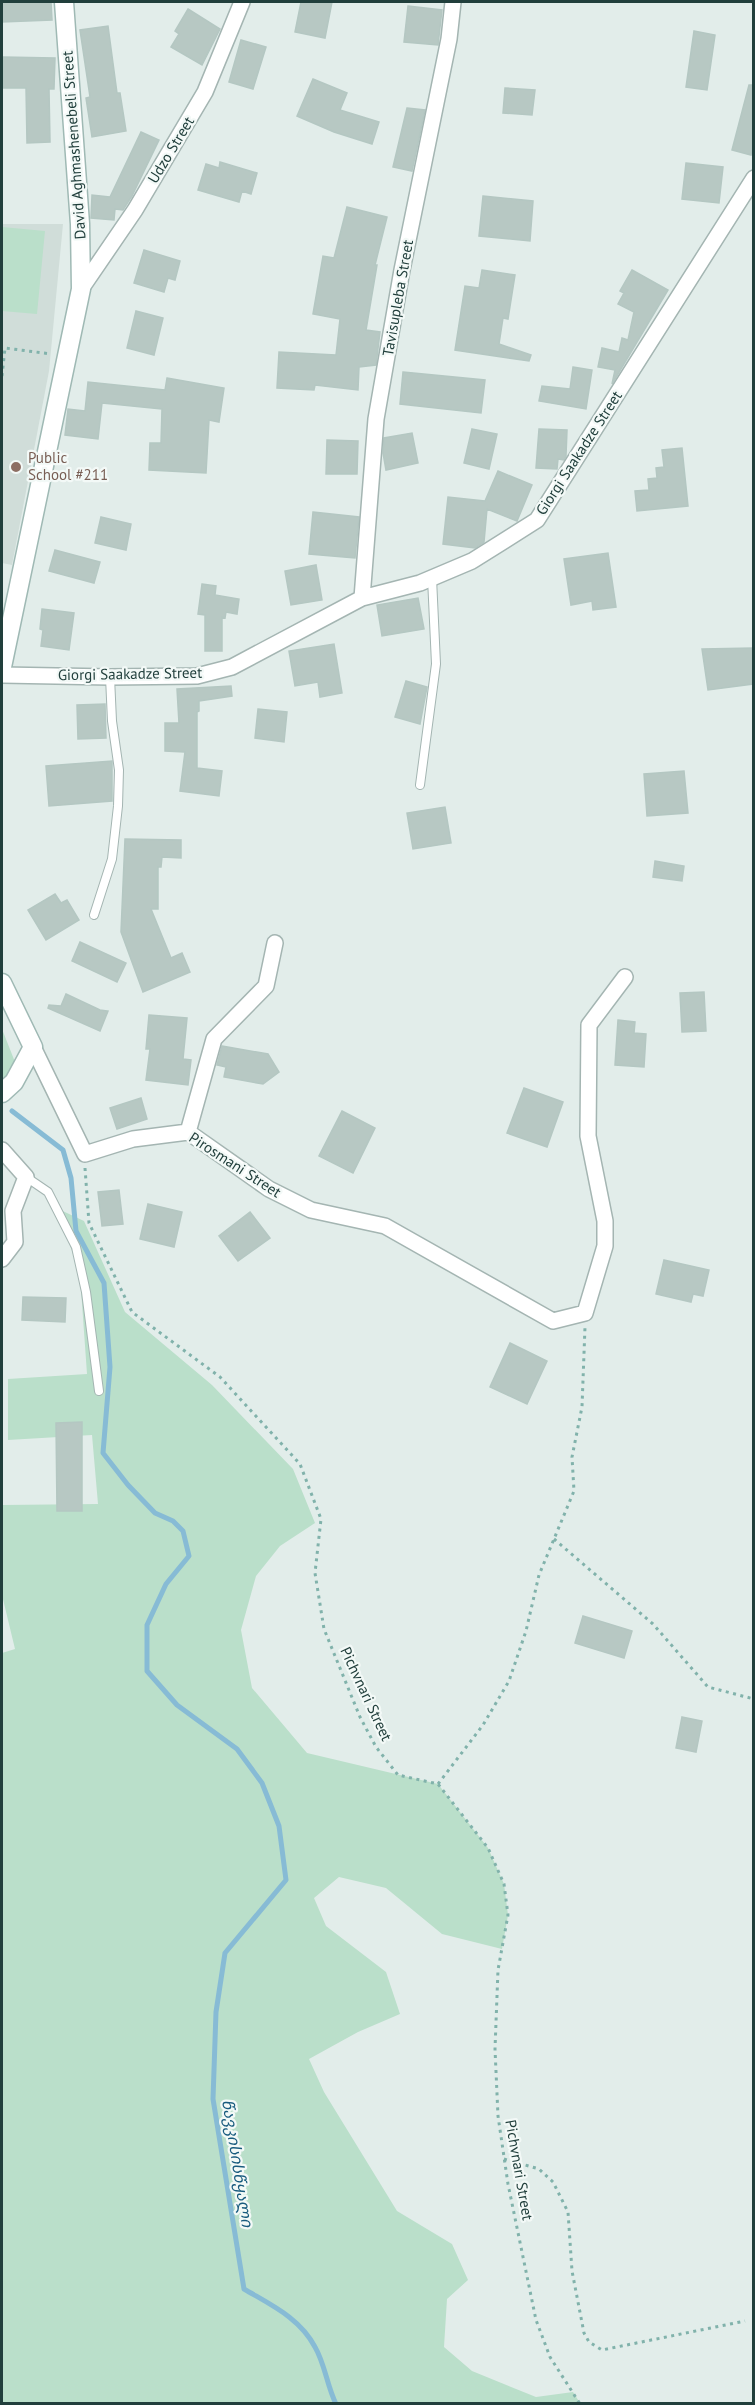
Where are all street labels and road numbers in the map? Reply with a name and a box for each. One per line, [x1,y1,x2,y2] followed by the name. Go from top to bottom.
[57,50,90,240] street label: David Aghmashenebeli Street
[143,113,198,187] street label: Udzo Street
[378,238,417,358] street label: Tavisupleba Street
[531,387,626,518] street label: Giorgi Saakadze Street
[58,663,202,684] street label: Giorgi Saakadze Street
[186,1128,285,1201] street label: Pirosmani Street
[336,1644,397,1744] street label: Pichvnari Street
[501,2118,538,2222] street label: Pichvnari Street

